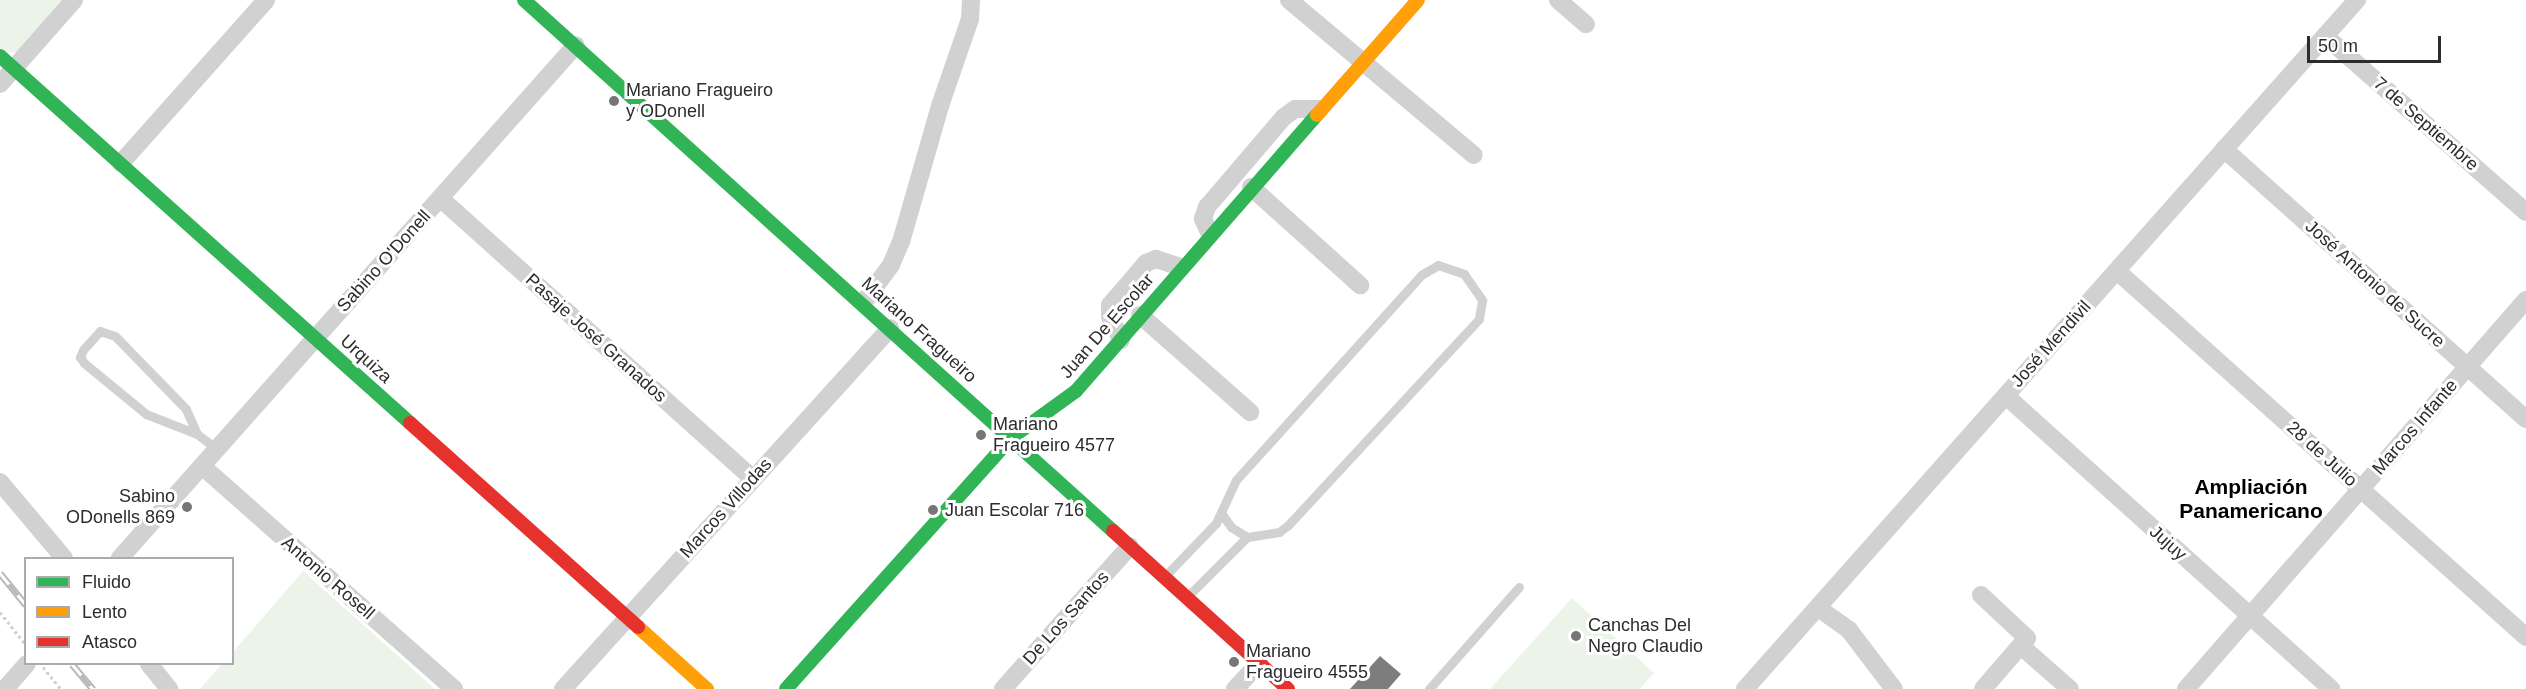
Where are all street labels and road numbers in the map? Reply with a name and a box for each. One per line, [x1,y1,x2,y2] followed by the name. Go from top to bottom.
[2369,73,2483,175] street label: 7 de Septiembre
[333,206,435,316] street label: Sabino O'Donell
[2300,215,2450,353] street label: José Antonio de Sucre
[521,269,671,407] street label: Pasaje José Granados
[1056,269,1158,383] street label: Juan De Escolar
[857,273,981,387] street label: Mariano Fragueiro
[2006,296,2096,392] street label: José Mendivil
[336,330,396,388] street label: Urquiza
[2368,375,2462,479] street label: Marcos Infante
[2282,417,2362,491] street label: 28 de Julio
[676,454,776,562] street label: Marcos Villodas
[2145,521,2191,565] street label: Jujuy
[277,532,379,624] street label: Antonio Rosell
[1018,567,1114,669] street label: De Los Santos

